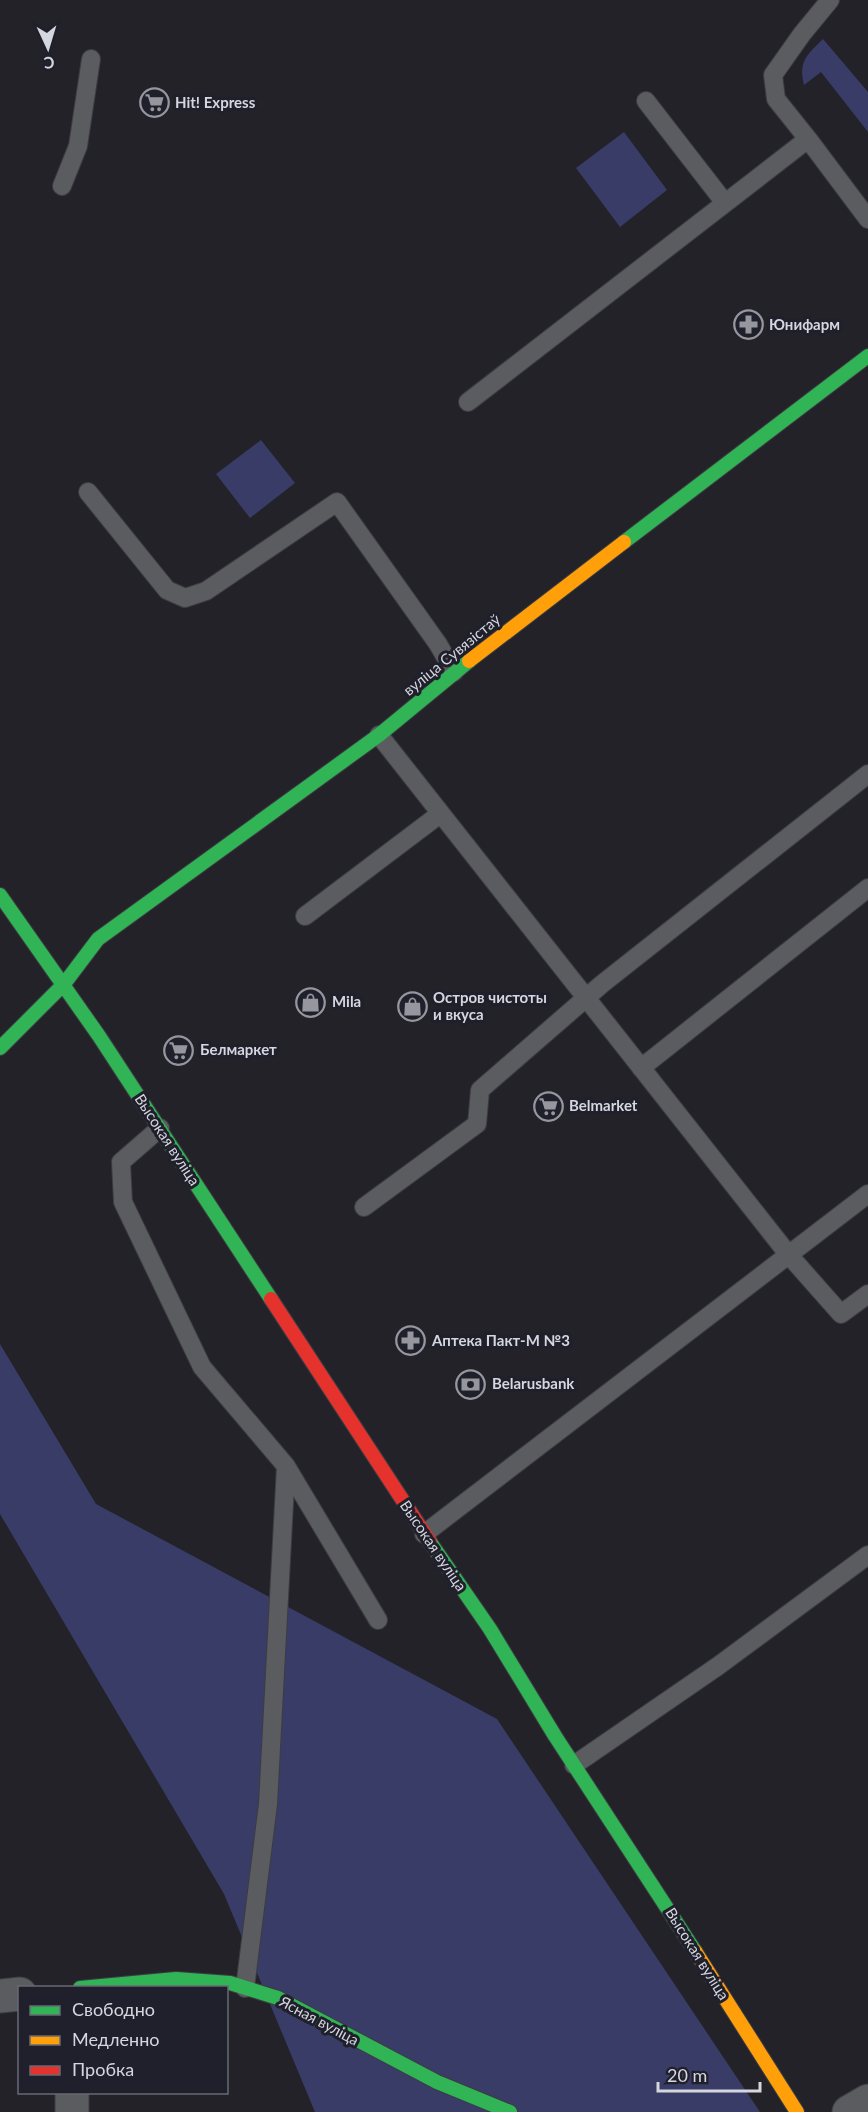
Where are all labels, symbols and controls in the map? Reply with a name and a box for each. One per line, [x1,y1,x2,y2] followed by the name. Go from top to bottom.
[18,18,78,78] north arrow
[43,54,55,73] text: С
[138,87,170,119] supermarket icon: Hit! Express
[175,93,256,111] place label: Hit! Express
[732,309,764,341] pharmacy icon: Юнифарм
[769,315,840,333] place label: Юнифарм
[399,610,504,699] street label: вуліца Сувязістаў
[295,986,327,1018] shop icon: Mila
[433,988,547,1023] place label: Остров чистоты и вкуса
[396,991,428,1023] shop icon: Остров чистоты и вкуса
[332,992,361,1010] place label: Mila
[163,1034,195,1066] supermarket icon: Белмаркет
[200,1040,277,1058] place label: Белмаркет
[132,1090,204,1189] street label: Высокая вуліца
[532,1090,564,1122] supermarket icon: Belmarket
[569,1096,638,1114] place label: Belmarket
[395,1325,427,1357] pharmacy icon: Аптека Пакт-М №3
[431,1331,570,1349] place label: Аптека Пакт-М №3
[455,1368,487,1400] bank icon: Belarusbank
[492,1374,575,1392] place label: Belarusbank
[397,1497,471,1594] street label: Высокая вуліца
[662,1904,733,2003] street label: Высокая вуліца
[18,1986,228,2094] legend
[276,1991,362,2049] street label: Ясная вуліца
[72,1998,155,2020] text: Свободно
[72,2028,160,2050] text: Медленно
[658,2055,760,2093] scale bar
[72,2058,134,2080] text: Пробка
[667,2064,707,2086] text: 20 m

